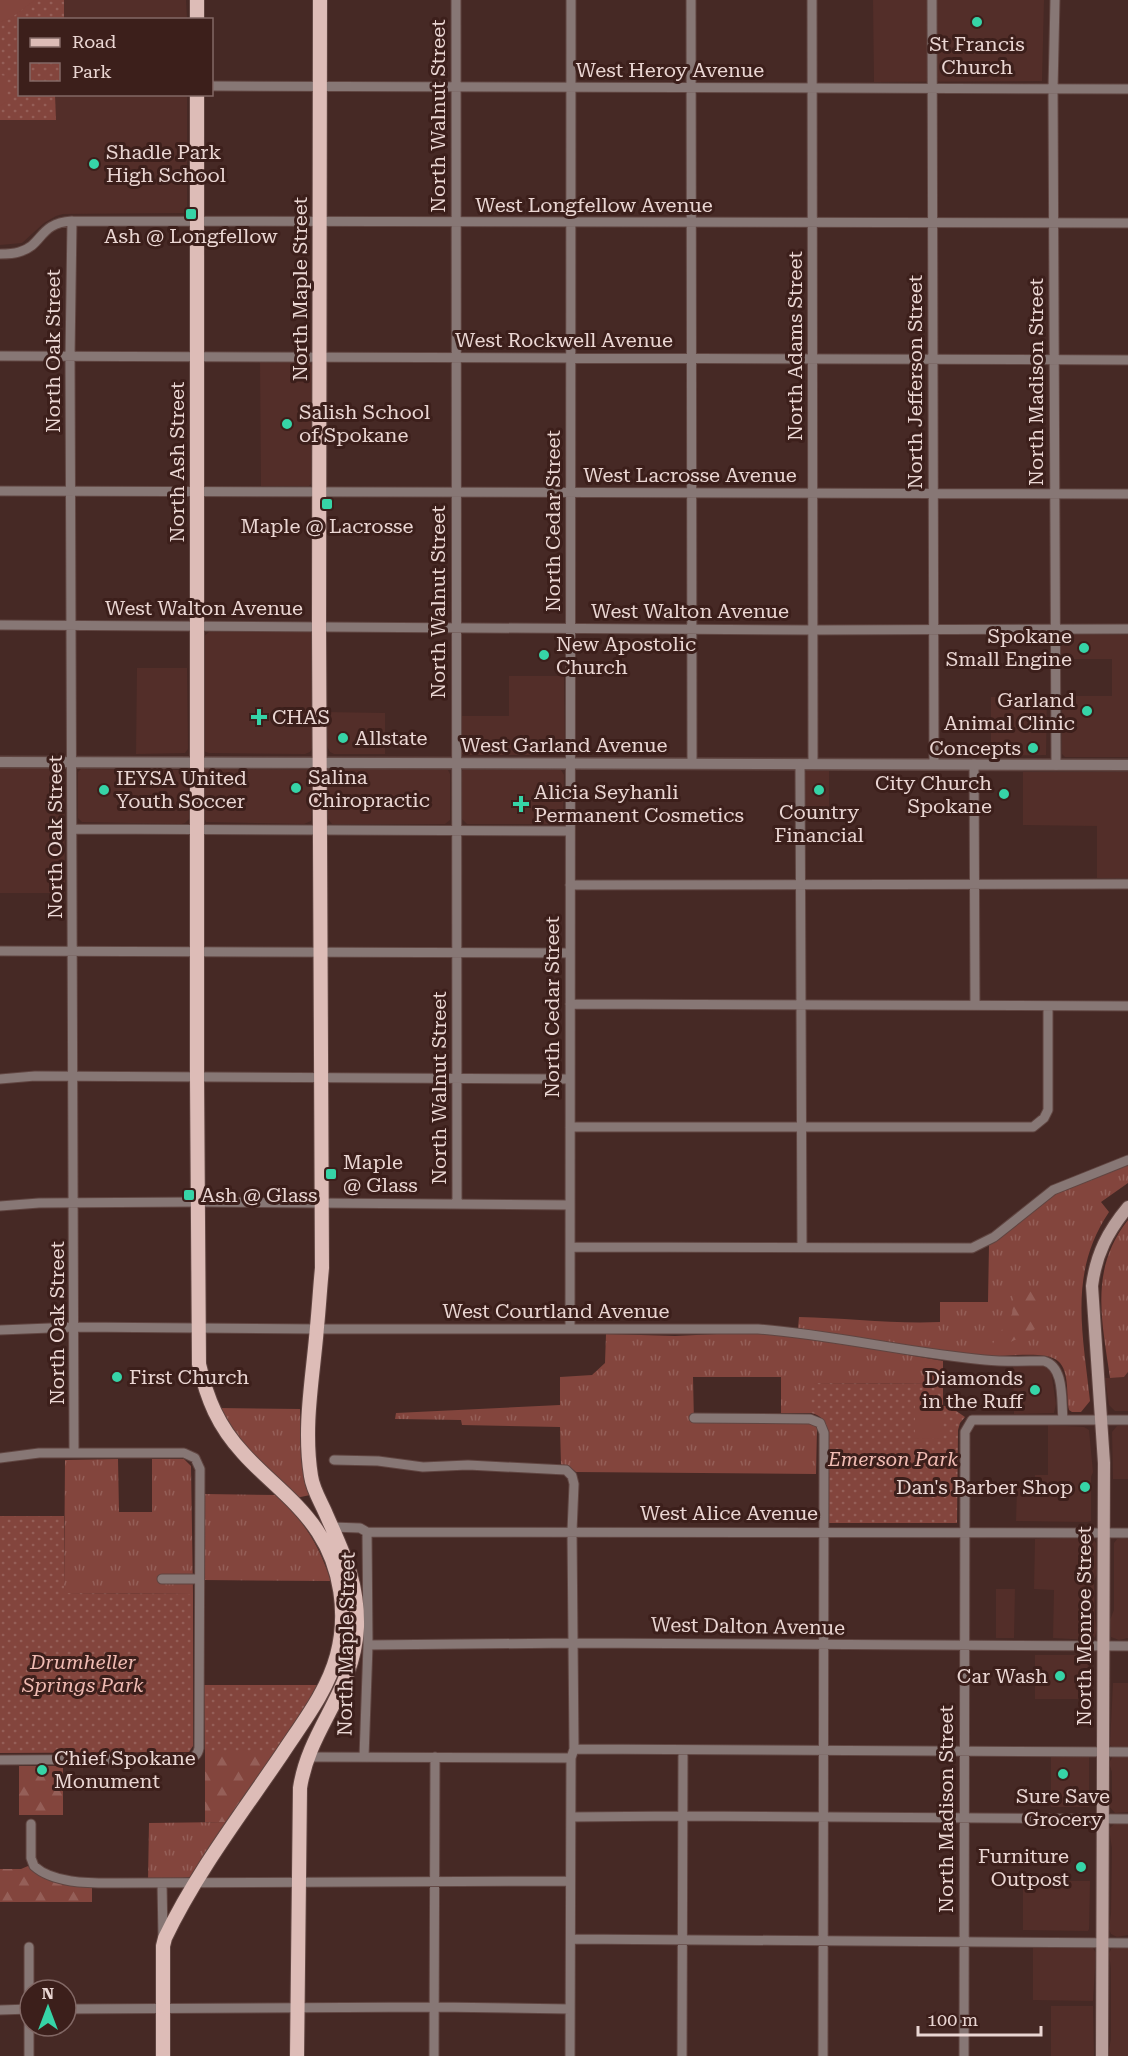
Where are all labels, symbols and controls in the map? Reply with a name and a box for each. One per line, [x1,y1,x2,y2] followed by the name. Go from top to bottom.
[970,15,984,29] marker: St Francis Church
[18,18,213,96] legend
[426,19,450,213] street label: North Walnut Street
[72,31,117,52] text: Road
[929,32,1025,79] place label: St Francis Church
[576,58,764,82] street label: West Heroy Avenue
[72,61,112,82] text: Park
[106,140,226,187] place label: Shadle Park High School
[87,157,101,171] marker: Shadle Park High School
[475,193,713,217] street label: West Longfellow Avenue
[288,196,312,381] street label: North Maple Street
[184,207,198,221] marker: Ash @ Longfellow
[104,224,278,248] place label: Ash @ Longfellow
[783,251,807,441] street label: North Adams Street
[41,269,65,433] street label: North Oak Street
[903,274,927,489] street label: North Jefferson Street
[1024,278,1048,486] street label: North Madison Street
[455,328,673,352] street label: West Rockwell Avenue
[165,381,189,543] street label: North Ash Street
[299,400,430,447] place label: Salish School of Spokane
[280,417,294,431] marker: Salish School of Spokane
[541,430,565,612] street label: North Cedar Street
[583,463,797,487] street label: West Lacrosse Avenue
[320,497,334,511] marker: Maple @ Lacrosse
[426,505,450,699] street label: North Walnut Street
[241,514,413,538] place label: Maple @ Lacrosse
[105,596,303,620] street label: West Walton Avenue
[591,599,789,623] street label: West Walton Avenue
[946,624,1072,671] place label: Spokane Small Engine
[556,632,696,679] place label: New Apostolic Church
[1077,641,1091,655] marker: Spokane Small Engine
[537,648,551,662] marker: New Apostolic Church
[944,688,1075,735] place label: Garland Animal Clinic
[1080,704,1094,718] marker: Garland Animal Clinic
[272,705,330,729] place label: CHAS
[250,708,268,726] marker: CHAS
[355,726,427,750] place label: Allstate
[336,731,350,745] marker: Allstate
[461,733,667,757] street label: West Garland Avenue
[929,736,1021,760] place label: Concepts
[1026,741,1040,755] marker: Concepts
[43,755,67,919] street label: North Oak Street
[308,765,430,812] place label: Salina Chiropractic
[116,766,247,813] place label: IEYSA United Youth Soccer
[875,771,992,818] place label: City Church Spokane
[534,780,744,827] place label: Alicia Seyhanli Permanent Cosmetics
[289,781,303,795] marker: Salina Chiropractic
[97,783,111,797] marker: IEYSA United Youth Soccer
[812,783,826,797] marker: Country Financial
[997,787,1011,801] marker: City Church Spokane
[512,795,530,813] marker: Alicia Seyhanli Permanent Cosmetics
[774,800,864,847] place label: Country Financial
[540,916,564,1098] street label: North Cedar Street
[427,991,451,1185] street label: North Walnut Street
[343,1150,418,1197] place label: Maple @ Glass
[324,1167,338,1181] marker: Maple @ Glass
[201,1183,317,1207] place label: Ash @ Glass
[182,1188,196,1202] marker: Ash @ Glass
[45,1241,69,1405] street label: North Oak Street
[442,1299,670,1323] street label: West Courtland Avenue
[129,1365,249,1389] place label: First Church
[922,1366,1024,1413] place label: Diamonds in the Ruff
[110,1370,124,1384] marker: First Church
[1028,1383,1042,1397] marker: Diamonds in the Ruff
[827,1447,958,1471] park label: Emerson Park
[896,1475,1073,1499] place label: Dan's Barber Shop
[1078,1480,1092,1494] marker: Dan's Barber Shop
[640,1501,818,1525] street label: West Alice Avenue
[1072,1526,1096,1726] street label: North Monroe Street
[332,1551,360,1736] street label: North Maple Street
[651,1612,845,1640] street label: West Dalton Avenue
[21,1650,144,1697] park label: Drumheller Springs Park
[957,1664,1048,1688] place label: Car Wash
[1053,1669,1067,1683] marker: Car Wash
[934,1705,958,1913] street label: North Madison Street
[54,1746,196,1793] place label: Chief Spokane Monument
[35,1763,49,1777] marker: Chief Spokane Monument
[1056,1767,1070,1781] marker: Sure Save Grocery
[1016,1784,1110,1831] place label: Sure Save Grocery
[978,1844,1070,1891] place label: Furniture Outpost
[1074,1860,1088,1874] marker: Furniture Outpost
[18,1978,78,2038] north arrow
[42,1984,54,2003] text: N
[918,1999,1041,2037] scale bar
[927,2009,978,2030] text: 100 m

